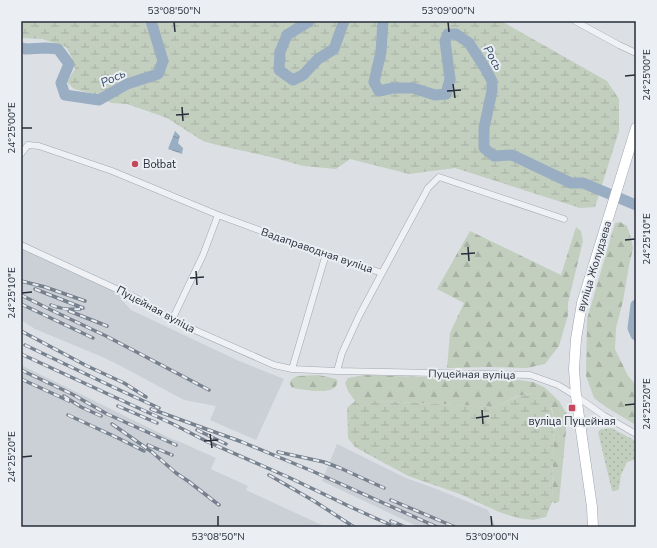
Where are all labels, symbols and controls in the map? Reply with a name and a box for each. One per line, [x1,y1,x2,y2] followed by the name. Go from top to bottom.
[147,4,201,18] text: 53°08'50"N
[421,4,475,18] text: 53°09'00"N
[479,43,507,73] water label: Рось
[640,49,654,101] text: 24°25'00"E
[98,65,128,91] water label: Рось
[5,102,19,154] text: 24°25'00"E
[143,157,176,172] place label: Bołbat
[130,159,140,169] marker: Bołbat
[640,213,654,265] text: 24°25'10"E
[574,219,615,313] street label: вуліца Жолудзева
[259,224,375,277] street label: Вадаправодная вуліца
[5,267,19,319] text: 24°25'10"E
[114,282,198,337] street label: Пуцейная вуліца
[428,366,516,383] street label: Пуцейная вуліца
[640,378,654,430] text: 24°25'20"E
[567,403,577,413] marker: вуліца Пуцейная
[528,414,616,429] place label: вуліца Пуцейная
[5,431,19,483] text: 24°25'20"E
[191,530,245,544] text: 53°08'50"N
[465,530,519,544] text: 53°09'00"N

